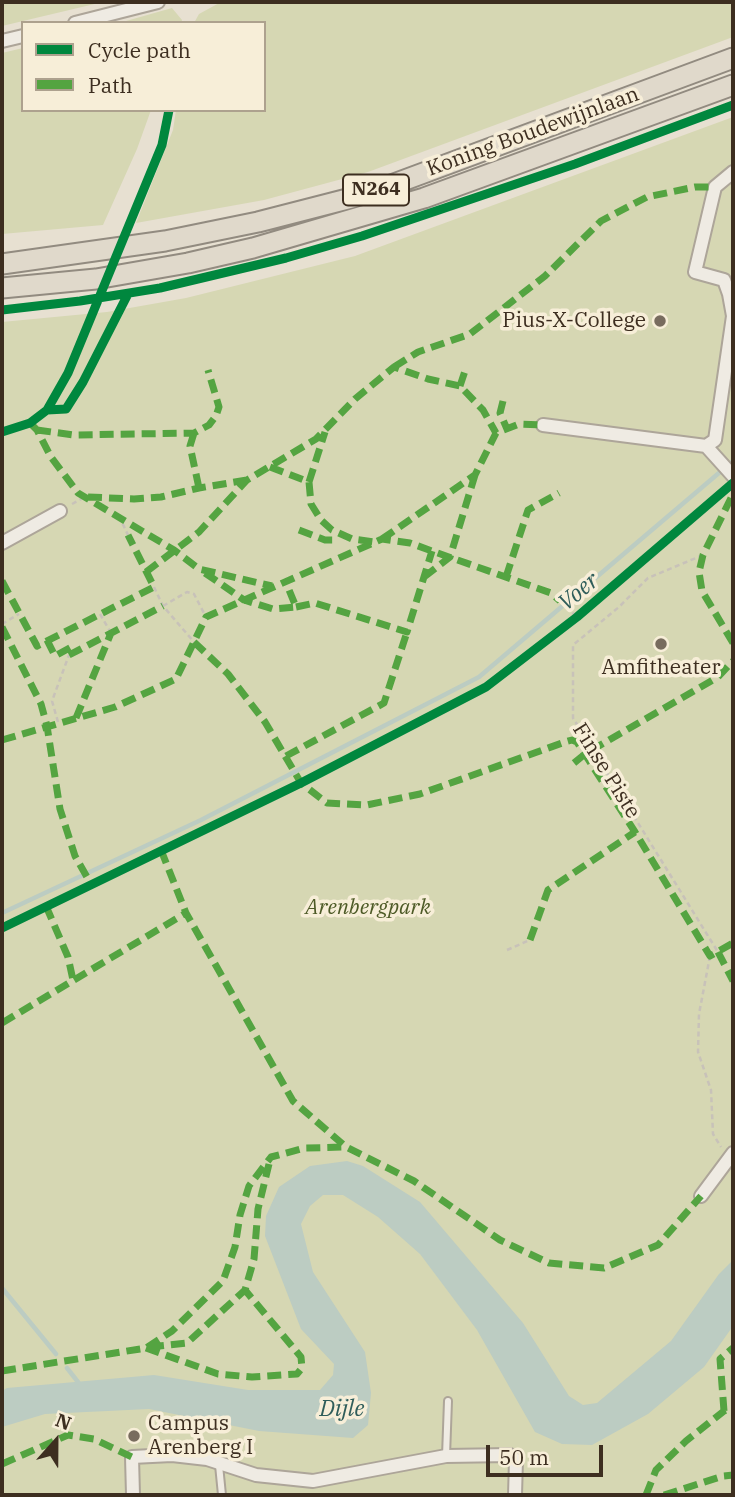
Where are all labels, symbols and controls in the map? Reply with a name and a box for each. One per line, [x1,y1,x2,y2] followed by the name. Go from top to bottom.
[21,21,266,112] legend
[88,36,191,64] text: Cycle path
[88,71,133,99] text: Path
[423,82,643,182] street label: Koning Boudewijnlaan
[343,174,409,206] road number: N264
[502,308,646,334] place label: Pius-X-College
[652,313,668,329] marker: Pius-X-College
[553,567,605,617] water label: Voer
[653,636,669,652] marker: Amfitheater
[602,655,720,681] place label: Amfitheater
[567,719,645,823] street label: Finse Piste
[305,895,431,921] park label: Arenbergpark
[319,1395,365,1423] water label: Dijle
[21,1406,91,1476] north arrow
[52,1407,75,1435] text: N
[148,1411,253,1461] place label: Campus Arenberg I
[126,1428,142,1444] marker: Campus Arenberg I
[490,1430,607,1474] scale bar
[499,1443,549,1471] text: 50 m

